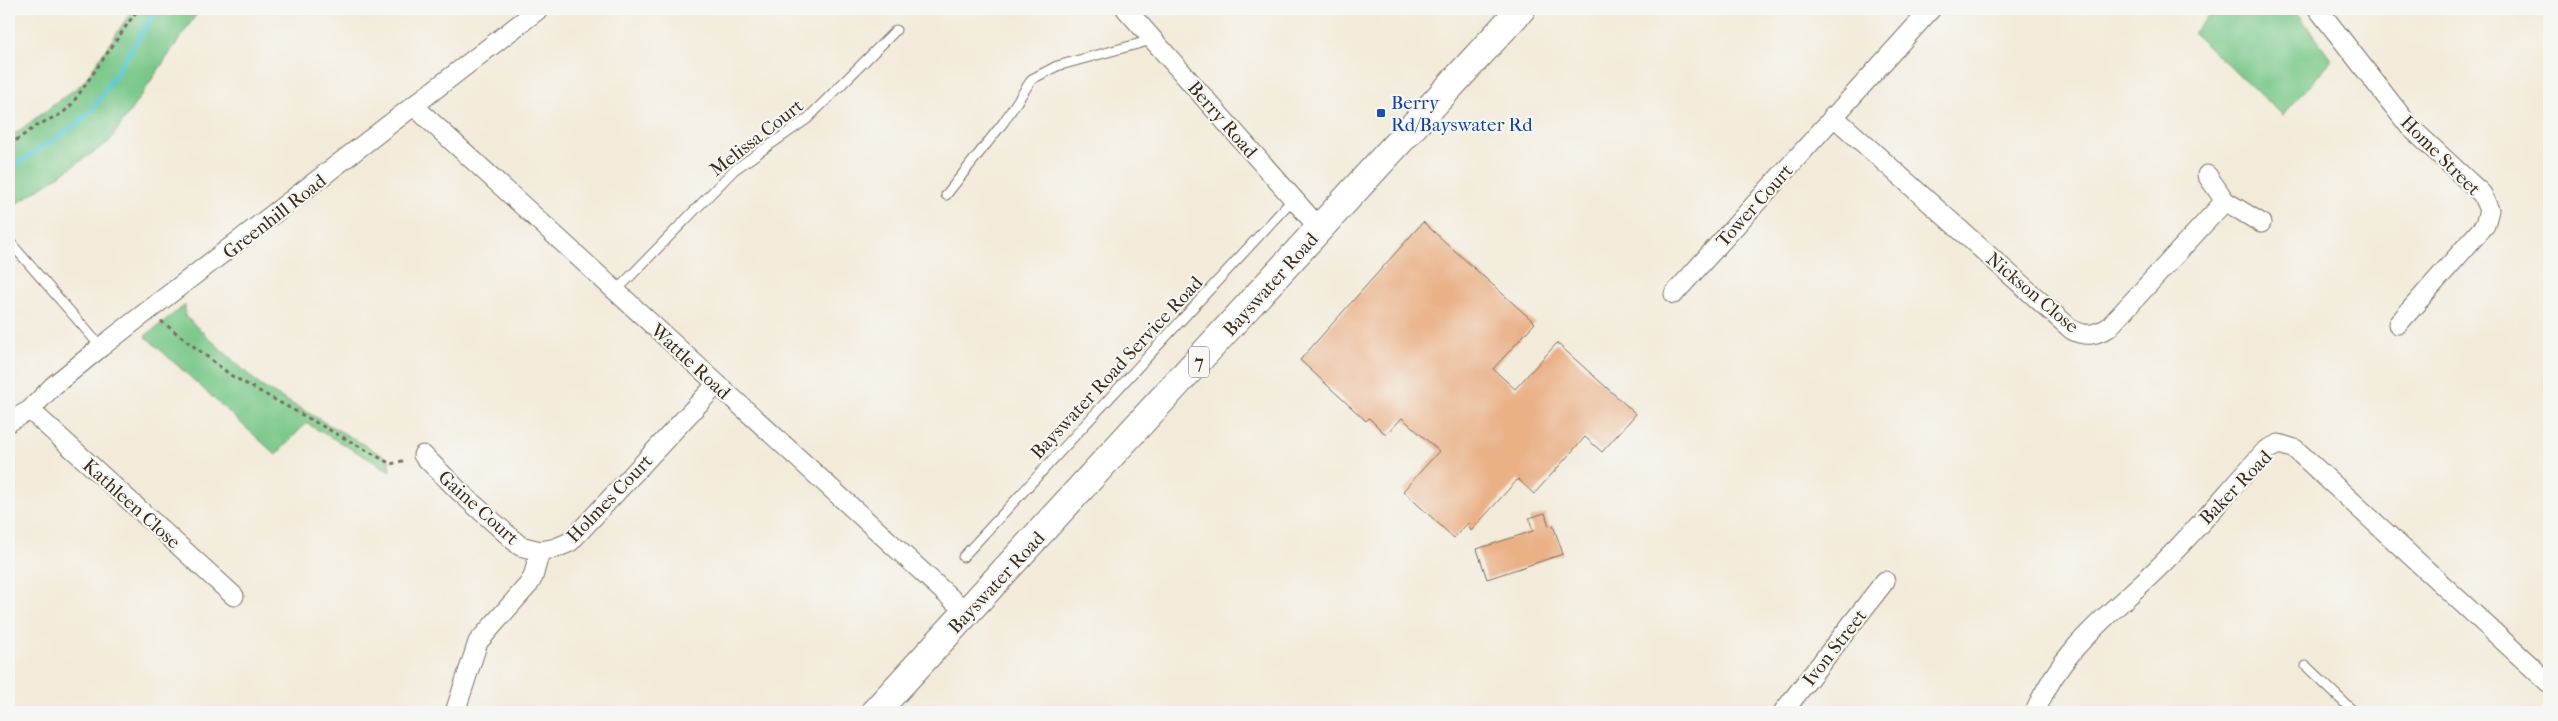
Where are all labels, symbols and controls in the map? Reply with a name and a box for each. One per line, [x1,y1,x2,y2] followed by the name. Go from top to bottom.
[1183,77,1262,163] street label: Berry Road
[1391,92,1533,136] place label: Berry Rd/Bayswater Rd
[706,94,808,181] street label: Melissa Court
[1375,107,1387,119] marker: Berry Rd/Bayswater Rd
[2396,111,2485,200] street label: Home Street
[1712,160,1798,252] street label: Tower Court
[219,169,331,264] street label: Greenhill Road
[1219,228,1323,341] street label: Bayswater Road
[1982,248,2083,338] street label: Nickson Close
[1026,271,1208,464] street label: Bayswater Road Service Road
[645,319,735,405] street label: Wattle Road
[1189,347,1209,378] road number: 7
[2195,446,2277,529] street label: Baker Road
[562,450,657,547] street label: Holmes Court
[78,454,184,553] street label: Kathleen Close
[434,466,523,550] street label: Gaine Court
[944,527,1050,638] street label: Bayswater Road
[1798,605,1872,690] street label: Ivon Street

